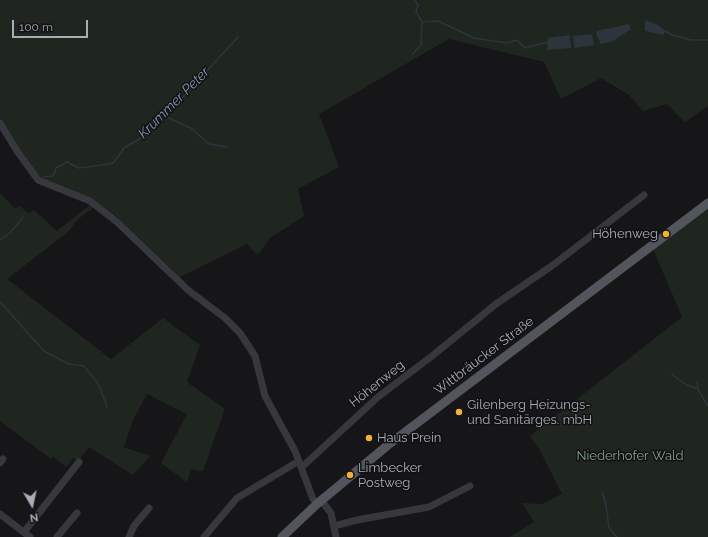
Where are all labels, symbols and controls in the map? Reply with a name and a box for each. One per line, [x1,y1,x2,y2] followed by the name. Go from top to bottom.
[14,12,90,38] scale bar
[19,20,53,34] text: 100 m
[135,64,213,142] water label: Krummer Peter
[592,226,658,242] place label: Höhenweg
[661,229,671,239] marker: Höhenweg
[431,314,537,398] street label: Wittbräucker Straße
[346,357,408,411] street label: Höhenweg
[467,397,592,428] place label: Gilenberg Heizungs- und Sanitärges. mbH
[454,407,464,417] marker: Gilenberg Heizungs- und Sanitärges. mbH
[377,430,441,446] place label: Haus Prein
[364,433,374,443] marker: Haus Prein
[576,448,684,464] park label: Niederhofer Wald
[358,460,422,491] place label: Limbecker Postweg
[345,470,355,480] marker: Limbecker Postweg
[12,485,52,525] north arrow
[29,510,39,524] text: N

